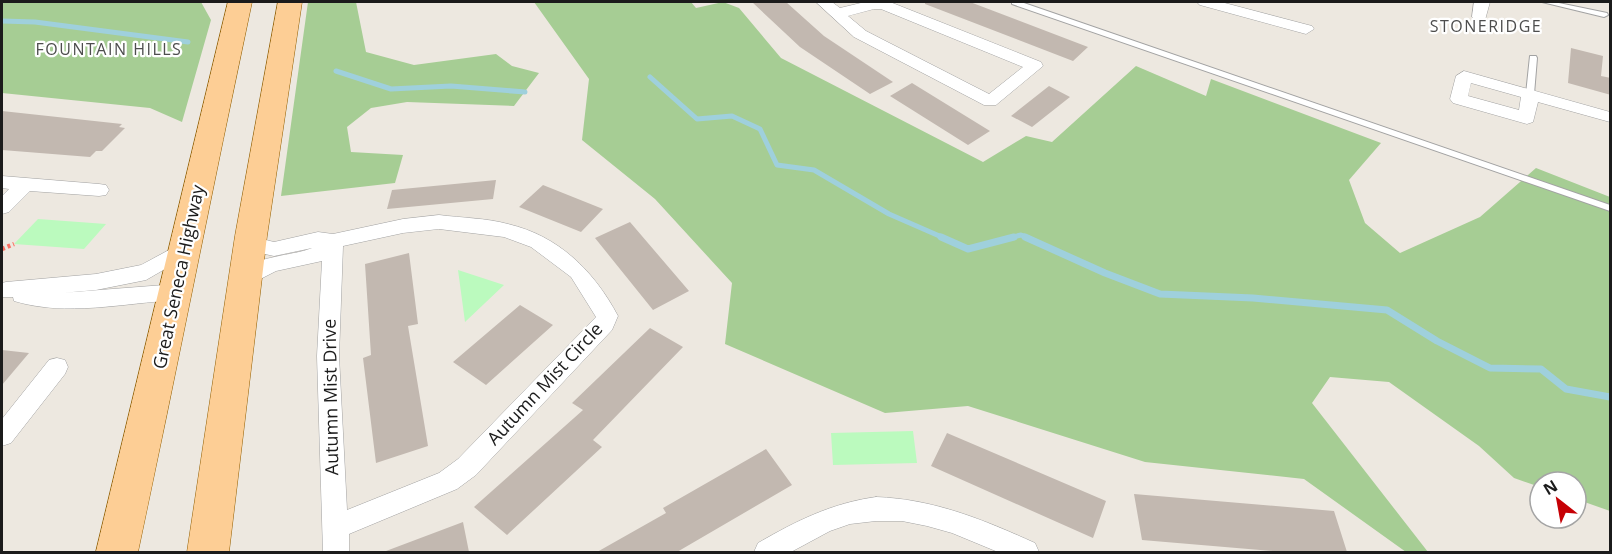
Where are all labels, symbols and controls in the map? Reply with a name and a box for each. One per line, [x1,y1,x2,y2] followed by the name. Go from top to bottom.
[1430,15,1542,37] district label: STONERIDGE
[36,38,182,60] district label: FOUNTAIN HILLS
[147,182,209,371] street label: Great Seneca Highway
[481,317,607,450] street label: Autumn Mist Circle
[317,318,343,476] street label: Autumn Mist Drive
[1528,470,1588,530] north arrow
[1539,474,1562,500] text: N

